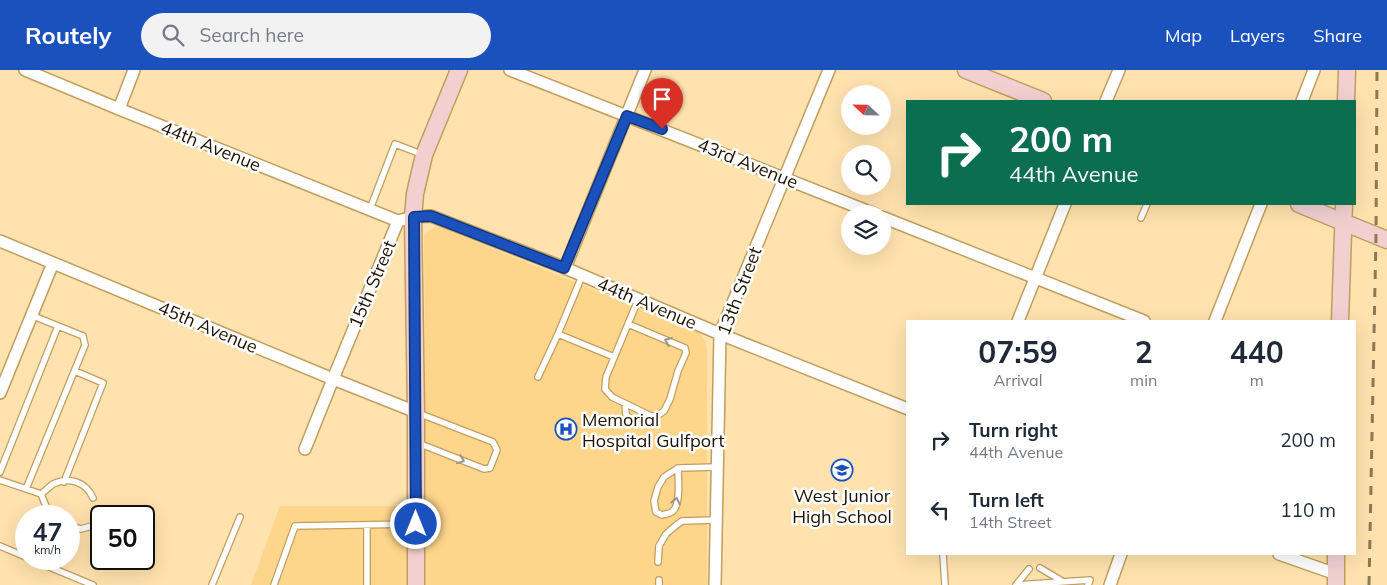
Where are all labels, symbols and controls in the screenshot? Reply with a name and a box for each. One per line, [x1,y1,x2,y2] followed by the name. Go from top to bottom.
[141,13,491,58] search box
[25,20,111,50] text: Routely
[159,21,187,49] icon: search
[199,23,304,47] text: Search here
[1165,24,1202,47] text: Map
[1230,24,1285,47] text: Layers
[1313,24,1362,47] text: Share
[641,78,683,129] pin
[648,85,676,113] icon: arrive
[841,85,891,135] north arrow
[841,85,891,255] map controls
[158,116,264,176] street label: 44th Avenue
[1009,117,1113,161] text: 200 m
[926,120,991,185] icon: right
[694,132,802,194] street label: 43rd Avenue
[841,145,891,195] button: search
[1009,160,1138,188] text: 44th Avenue
[841,205,891,255] button: layers
[343,237,401,331] street label: 15th Street
[712,243,766,339] street label: 13th Street
[594,272,700,334] street label: 44th Avenue
[155,296,261,358] street label: 45th Avenue
[978,333,1058,371] text: 07:59
[1135,333,1153,371] text: 2
[1230,333,1284,371] text: 440
[664,336,673,347] one-way arrow
[994,370,1043,390] text: Arrival
[1130,370,1157,390] text: min
[1250,370,1264,390] text: m
[582,408,724,452] place label: Memorial Hospital Gulfport
[554,417,578,441] hospital icon: Memorial Hospital Gulfport
[969,418,1058,442] text: Turn right
[926,426,954,454] icon: right
[1280,428,1336,452] text: 200 m
[969,442,1063,462] text: 44th Avenue
[457,454,465,464] one-way arrow
[830,458,854,482] school or university icon: West Junior High School
[792,484,892,528] place label: West Junior High School
[969,488,1044,512] text: Turn left
[670,496,681,505] one-way arrow
[926,496,954,524] icon: left
[389,497,441,549] position arrow
[1280,498,1336,522] text: 110 m
[90,505,155,570] speed limit sign: 50
[969,512,1052,532] text: 14th Street
[32,516,63,547] text: 47
[34,542,61,557] text: km/h

